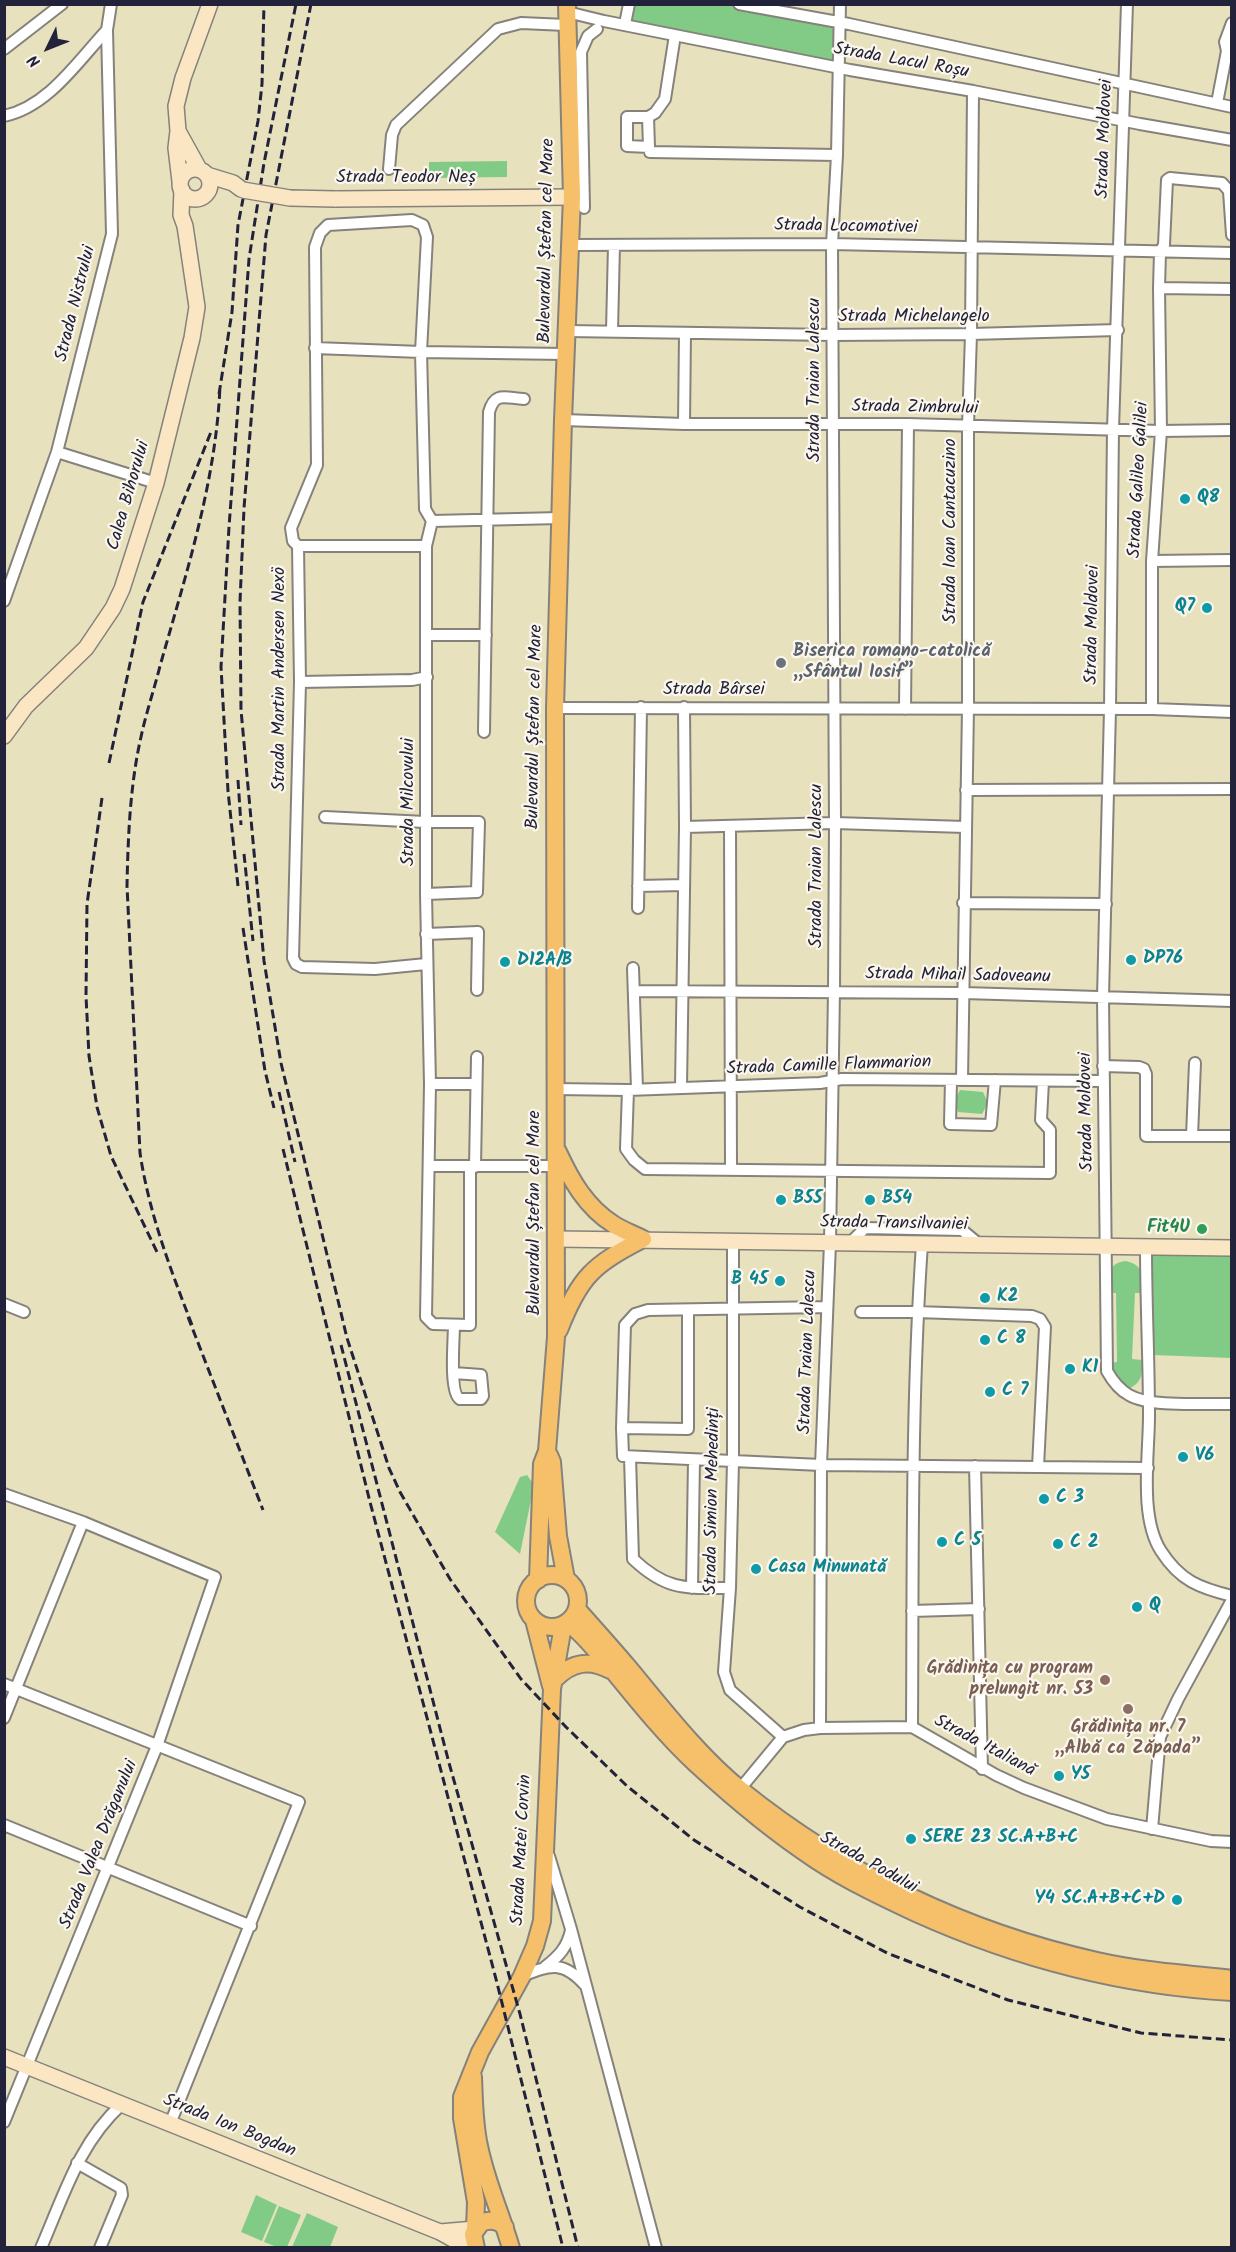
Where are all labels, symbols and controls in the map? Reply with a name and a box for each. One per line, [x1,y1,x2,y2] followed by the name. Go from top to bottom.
[18,18,78,78] north arrow
[832,39,970,85] street label: Strada Lacul Roșu
[22,48,47,73] text: N
[1093,79,1119,199] street label: Strada Moldovei
[535,138,561,344] street label: Bulevardul Ștefan cel Mare
[336,168,476,190] street label: Strada Teodor Neș
[774,216,918,240] street label: Strada Locomotivei
[52,244,102,364] street label: Strada Nistrului
[805,298,827,462] street label: Strada Traian Lalescu
[838,307,990,329] street label: Strada Michelangelo
[851,397,979,421] street label: Strada Zimbrului
[1125,401,1155,559] street label: Strada Galileo Galilei
[941,438,963,624] street label: Strada Ioan Cantacuzino
[104,439,156,553] street label: Calea Bihorului
[1197,488,1219,510] place label: Q8
[1178,492,1192,506] marker: Q8
[1082,565,1106,685] street label: Strada Moldovei
[270,567,292,791] street label: Strada Martin Andersen Nexö
[1175,597,1195,619] place label: Q7
[1200,601,1214,615] marker: Q7
[523,624,549,830] street label: Bulevardul Ștefan cel Mare
[793,642,990,684] place label: Biserica romano-catolică „Sfântul Iosif”
[774,656,788,670] marker: Biserica romano-catolică „Sfântul Iosif”
[663,680,765,702] street label: Strada Bârsei
[399,738,421,866] street label: Strada Milcovului
[807,784,829,948] street label: Strada Traian Lalescu
[1143,949,1183,971] place label: DP76
[517,951,573,973] place label: D12A/B
[1124,953,1138,967] marker: DP76
[498,955,512,969] marker: D12A/B
[865,965,1051,989] street label: Strada Mihail Sadoveanu
[1076,1052,1100,1172] street label: Strada Moldovei
[726,1053,932,1081] street label: Strada Camille Flammarion
[525,1110,547,1316] street label: Bulevardul Ștefan cel Mare
[793,1189,822,1211] place label: B55
[882,1189,912,1211] place label: B54
[774,1193,788,1207] marker: B55
[863,1193,877,1207] marker: B54
[820,1213,968,1237] street label: Strada Transilvaniei
[1147,1218,1190,1240] place label: Fit4U
[1195,1222,1209,1236] marker: Fit4U
[731,1270,768,1292] place label: B 45
[795,1270,823,1434] street label: Strada Traian Lalescu
[773,1274,787,1288] marker: B 45
[997,1287,1018,1309] place label: K2
[978,1291,992,1305] marker: K2
[997,1329,1026,1351] place label: C 8
[978,1333,992,1347] marker: C 8
[1082,1358,1098,1380] place label: K1
[1063,1362,1077,1376] marker: K1
[1002,1381,1029,1403] place label: C 7
[983,1385,997,1399] marker: C 7
[702,1407,726,1595] street label: Strada Simion Mehedinți
[1195,1446,1214,1468] place label: V6
[1176,1450,1190,1464] marker: V6
[1056,1488,1084,1510] place label: C 3
[1037,1492,1051,1506] marker: C 3
[954,1531,981,1553] place label: C 5
[1070,1533,1099,1555] place label: C 2
[935,1535,949,1549] marker: C 5
[1051,1537,1065,1551] marker: C 2
[768,1558,886,1580] place label: Casa Minunată
[749,1562,763,1576] marker: Casa Minunată
[1149,1596,1161,1618] place label: Q
[1130,1600,1144,1614] marker: Q
[927,1659,1093,1702] place label: Grădinița cu program prelungit nr. 53
[1098,1673,1112,1687] marker: Grădinița cu program prelungit nr. 53
[1121,1702,1135,1716] marker: Grădinița nr. 7 „Albă ca Zăpada”
[930,1711,1038,1783] street label: Strada Italiană
[1054,1718,1202,1760] place label: Grădinița nr. 7 „Albă ca Zăpada”
[56,1757,144,1933] street label: Strada Valea Drăganului
[1071,1765,1090,1787] place label: Y5
[1052,1769,1066,1783] marker: Y5
[508,1774,538,1926] street label: Strada Matei Corvin
[815,1828,921,1900] street label: Strada Podului
[923,1828,1078,1850] place label: SERE 23 SC.A+B+C
[904,1832,918,1846] marker: SERE 23 SC.A+B+C
[1035,1889,1165,1911] place label: Y4 SC.A+B+C+D
[1170,1893,1184,1907] marker: Y4 SC.A+B+C+D
[159,2091,299,2163] street label: Strada Ion Bogdan

